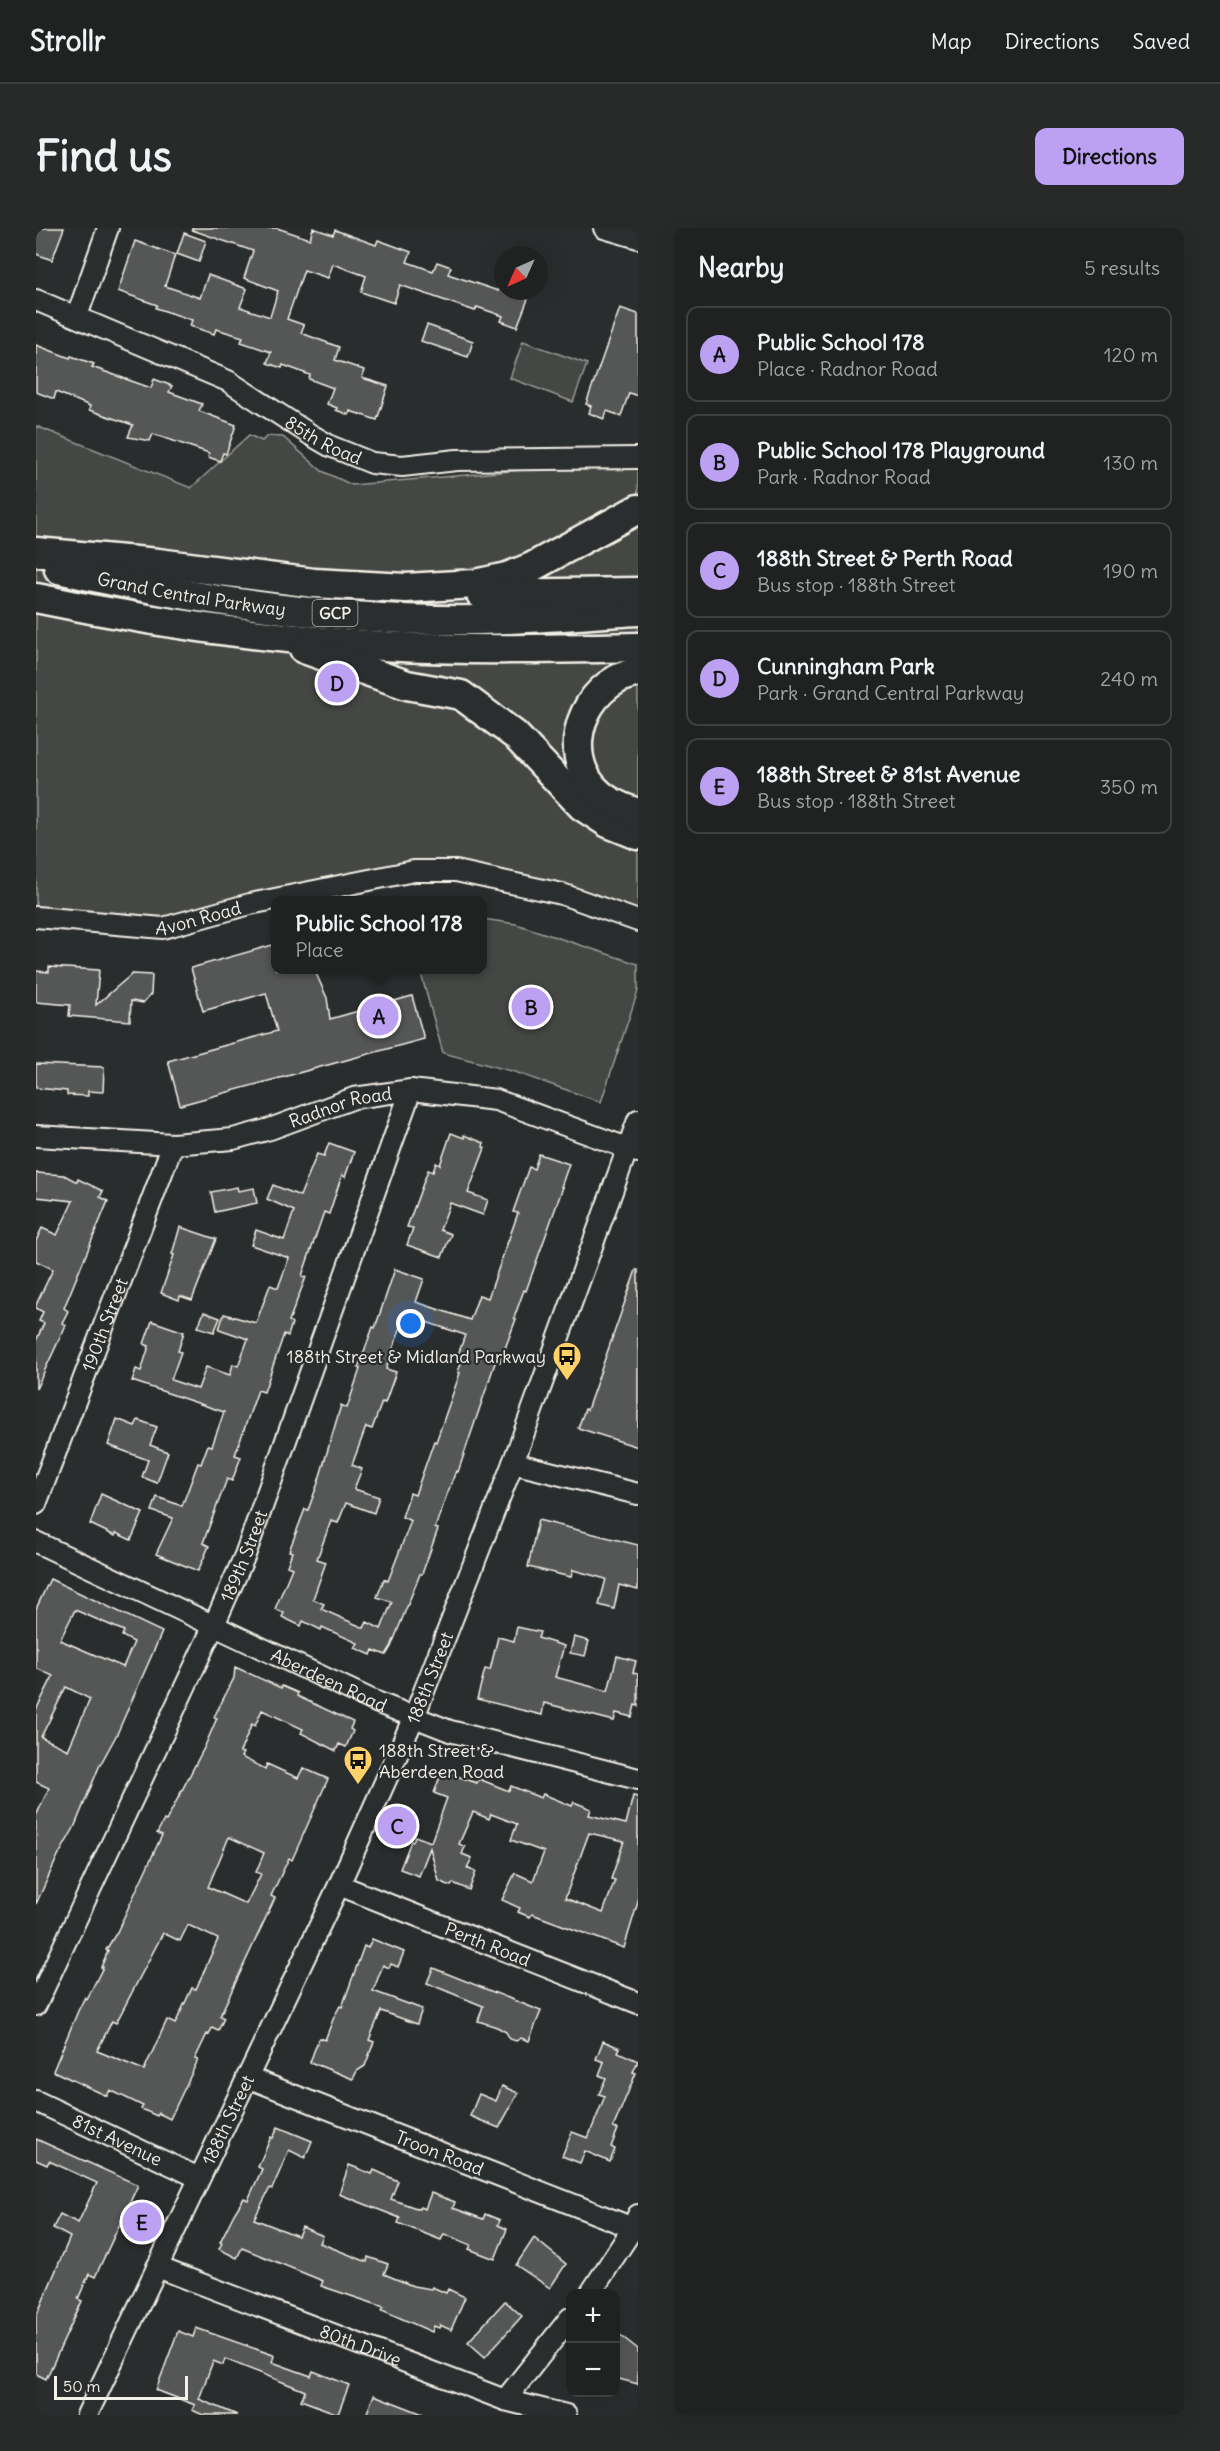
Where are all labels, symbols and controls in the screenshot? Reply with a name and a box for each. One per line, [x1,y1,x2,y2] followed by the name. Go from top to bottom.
[30,23,105,59] text: Strollr
[931,28,972,55] text: Map
[1005,28,1099,55] text: Directions
[1132,28,1190,55] text: Saved
[1035,128,1184,185] button: Directions
[36,130,172,182] text: Find us
[494,246,548,300] north arrow
[698,251,784,284] text: Nearby
[1084,255,1160,280] text: 5 results
[757,328,925,356] text: Public School 178
[713,342,726,367] text: A
[1104,342,1158,367] text: 120 m
[757,356,938,381] text: Place · Radnor Road
[281,410,366,469] street label: 85th Road
[757,436,1045,464] text: Public School 178 Playground
[713,450,726,475] text: B
[1103,450,1158,475] text: 130 m
[757,464,931,489] text: Park · Radnor Road
[757,544,1013,572] text: 188th Street & Perth Road
[713,558,726,583] text: C
[1103,558,1158,583] text: 190 m
[95,566,287,621] street label: Grand Central Parkway
[757,572,955,597] text: Bus stop · 188th Street
[312,600,358,626] road number: GCP
[757,652,935,680] text: Cunningham Park
[318,660,356,706] pin: D
[712,666,727,691] text: D
[1100,666,1158,691] text: 240 m
[757,680,1024,705] text: Park · Grand Central Parkway
[757,760,1020,788] text: 188th Street & 81st Avenue
[714,774,725,799] text: E
[1100,774,1158,799] text: 350 m
[757,788,955,813] text: Bus stop · 188th Street
[155,895,244,940] street label: Avon Road
[271,896,487,974] popup
[295,909,463,937] text: Public School 178
[295,937,344,962] text: Place
[512,984,550,1030] pin: B
[360,994,398,1038] pin: A
[286,1081,394,1133] street label: Radnor Road
[76,1275,133,1375] street label: 190th Street
[396,1309,425,1338] your location
[551,1340,583,1382] bus stop icon: 188th Street & Midland Parkway
[287,1345,546,1368] place label: 188th Street & Midland Parkway
[214,1507,272,1605] street label: 189th Street
[401,1628,458,1727] street label: 188th Street
[268,1643,391,1717] street label: Aberdeen Road
[379,1739,505,1783] place label: 188th Street & Aberdeen Road
[342,1744,374,1786] bus stop icon: 188th Street & Aberdeen Road
[378,1804,416,1848] pin: C
[442,1916,534,1971] street label: Perth Road
[196,2071,259,2168] street label: 188th Street
[69,2108,166,2170] street label: 81st Avenue
[392,2125,487,2180] street label: Troon Road
[122,2200,162,2244] pin: E
[566,2289,620,2397] map controls
[566,2289,620,2343] button: +
[317,2319,405,2371] street label: 80th Drive
[566,2343,620,2397] button: −
[54,2373,188,2400] scale bar
[63,2376,101,2396] text: 50 m

